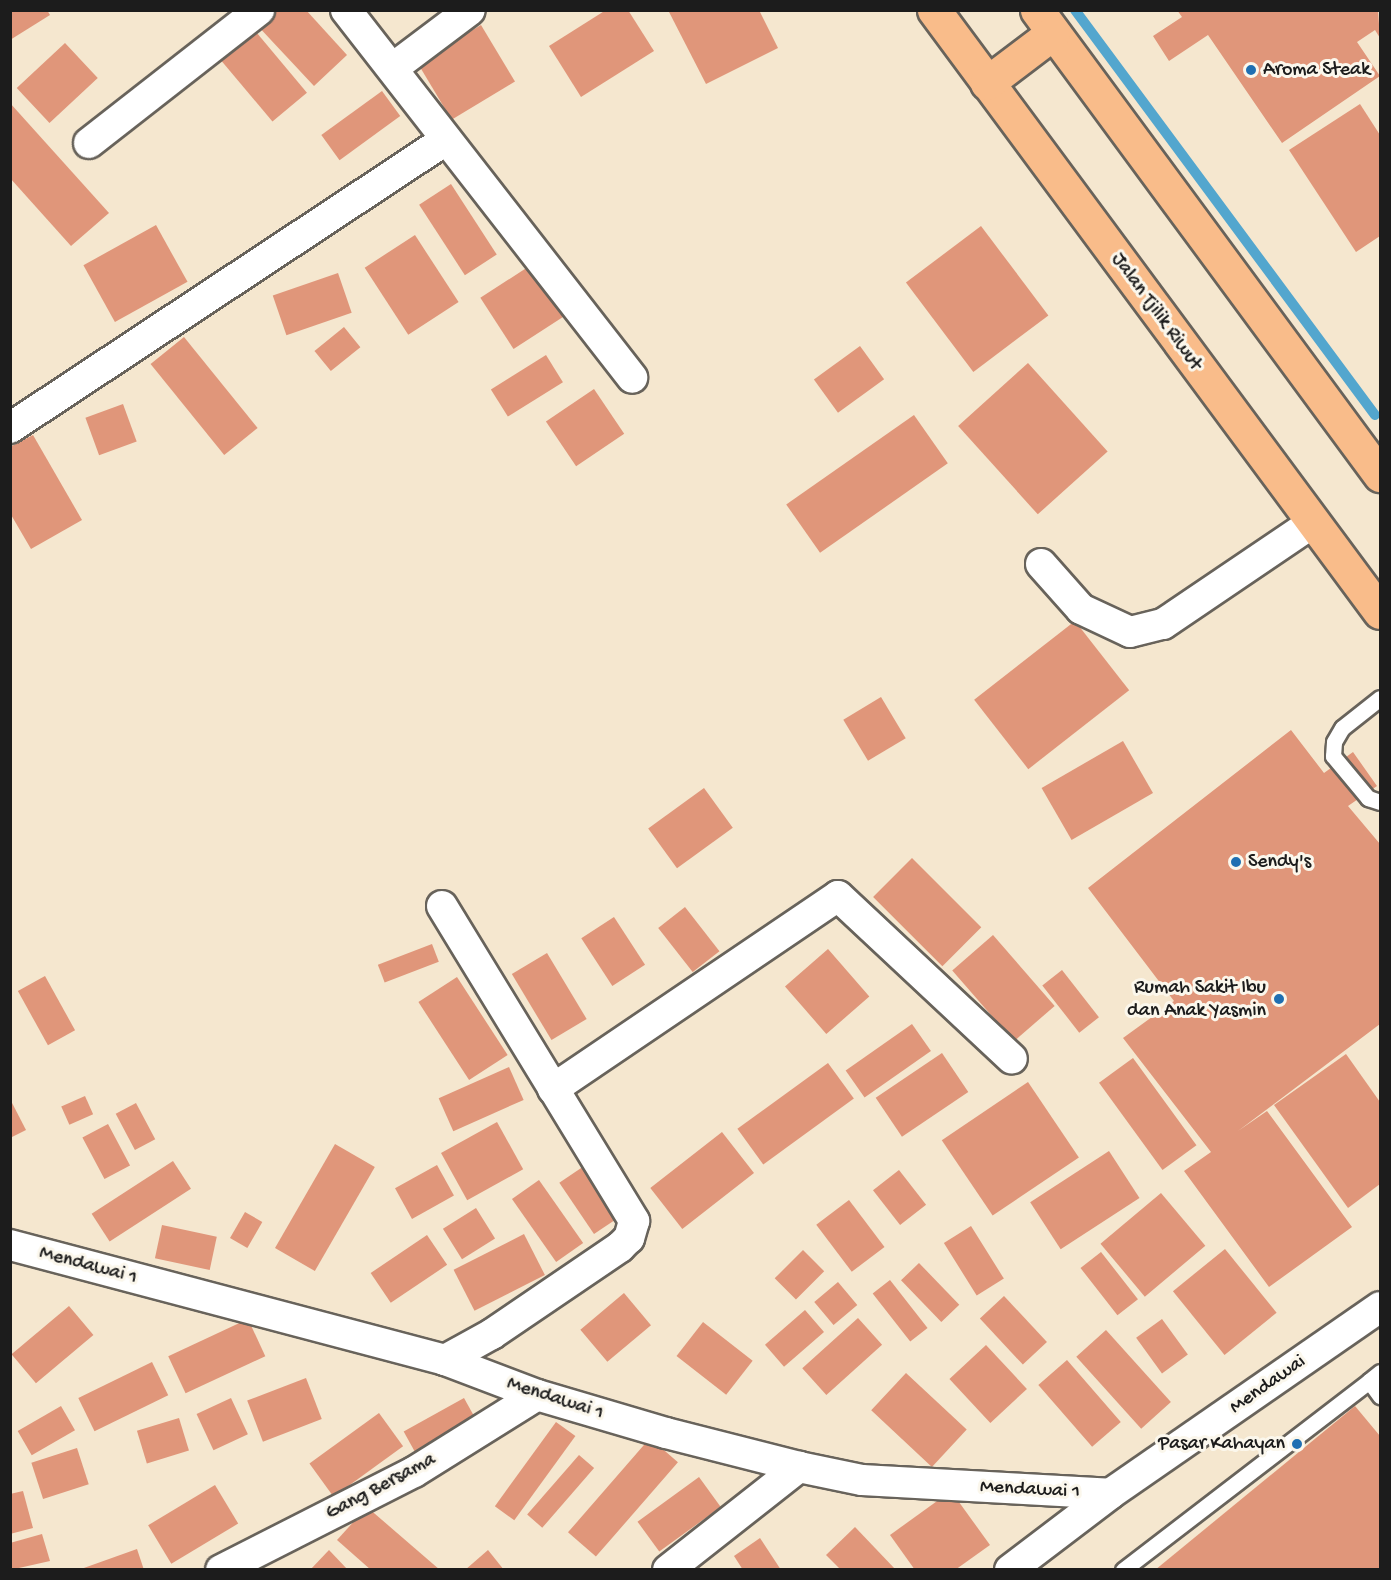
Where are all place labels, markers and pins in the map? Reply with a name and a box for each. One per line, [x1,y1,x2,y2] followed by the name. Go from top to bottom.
[1263,58,1370,82] place label: Aroma Steak
[1244,63,1258,77] marker: Aroma Steak
[1248,850,1311,874] place label: Sendy's
[1229,855,1243,869] marker: Sendy's
[1127,976,1266,1023] place label: Rumah Sakit Ibu dan Anak Yasmin
[1270,990,1288,1008] marker: Rumah Sakit Ibu dan Anak Yasmin
[1158,1432,1285,1456] place label: Pasar Kahayan
[1290,1437,1304,1451] marker: Pasar Kahayan

